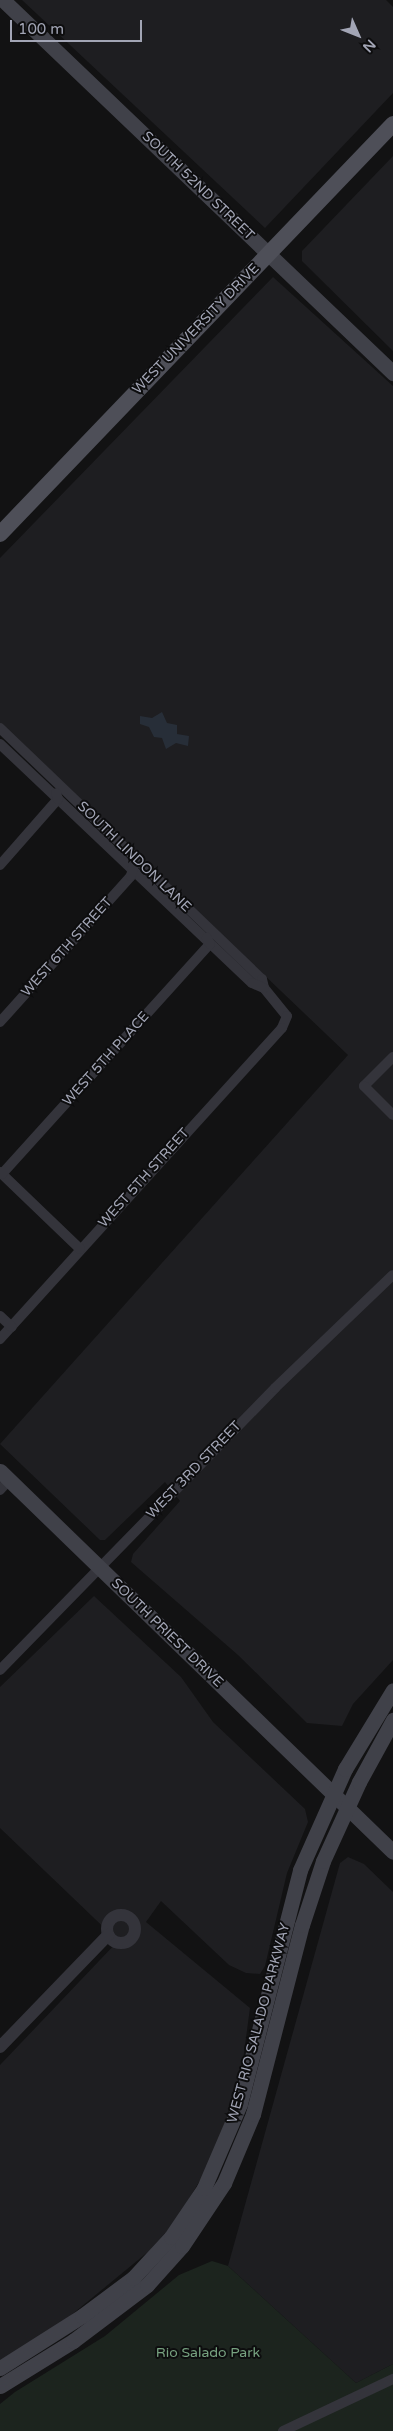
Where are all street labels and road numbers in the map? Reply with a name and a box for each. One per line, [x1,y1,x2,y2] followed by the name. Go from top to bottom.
[138,128,258,244] street label: SOUTH 52ND STREET
[129,260,263,398] street label: WEST UNIVERSITY DRIVE
[74,798,194,916] street label: SOUTH LINDON LANE
[18,894,116,1000] street label: WEST 6TH STREET
[59,1008,153,1110] street label: WEST 5TH PLACE
[95,1125,193,1231] street label: WEST 5TH STREET
[143,1418,245,1522] street label: WEST 3RD STREET
[108,1575,226,1691] street label: SOUTH PRIEST DRIVE
[224,1921,294,2125] street label: WEST RIO SALADO PARKWAY

